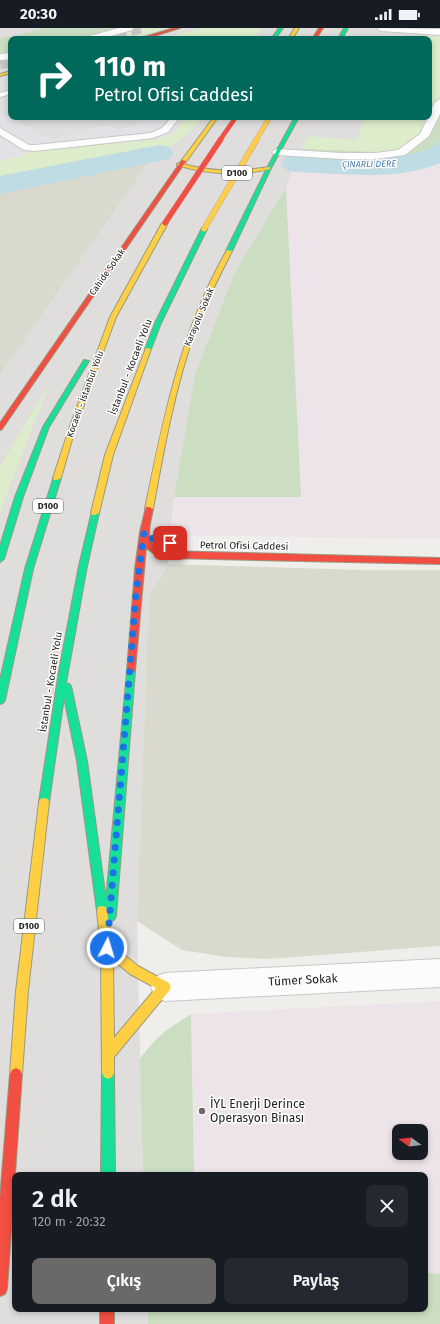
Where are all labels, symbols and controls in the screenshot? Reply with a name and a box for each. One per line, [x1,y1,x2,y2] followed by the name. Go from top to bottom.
[20,5,57,23] text: 20:30
[94,50,166,83] text: 110 m
[28,52,80,104] icon: right
[94,84,254,106] text: Petrol Ofisi Caddesi
[342,159,396,170] water label: ÇINARLI DERE
[222,166,252,180] road number: D100
[87,247,127,297] street label: Cahide Sokak
[182,286,216,348] street label: Karayolu Sokak
[105,317,155,417] street label: İstanbul - Kocaeli Yolu
[65,349,105,439] street label: Kocaeli - İstanbul Yolu
[33,499,63,513] road number: D100
[153,526,187,560] pin
[159,532,181,554] icon: arrive
[200,538,289,553] street label: Petrol Ofisi Caddesi
[35,631,65,733] street label: İstanbul - Kocaeli Yolu
[14,919,44,933] road number: D100
[86,927,128,969] position arrow
[268,971,339,989] street label: Tümer Sokak
[210,1096,305,1125] place label: İYL Enerji Derince Operasyon Binası
[197,1106,207,1116] marker: İYL Enerji Derince Operasyon Binası
[392,1124,428,1160] north arrow
[392,1124,428,1160] map controls
[32,1185,78,1213] text: 2 dk
[366,1185,408,1227] button: close
[32,1214,106,1229] text: 120 m · 20:32
[32,1258,216,1304] button: Çıkış
[224,1258,408,1304] button: Paylaş

